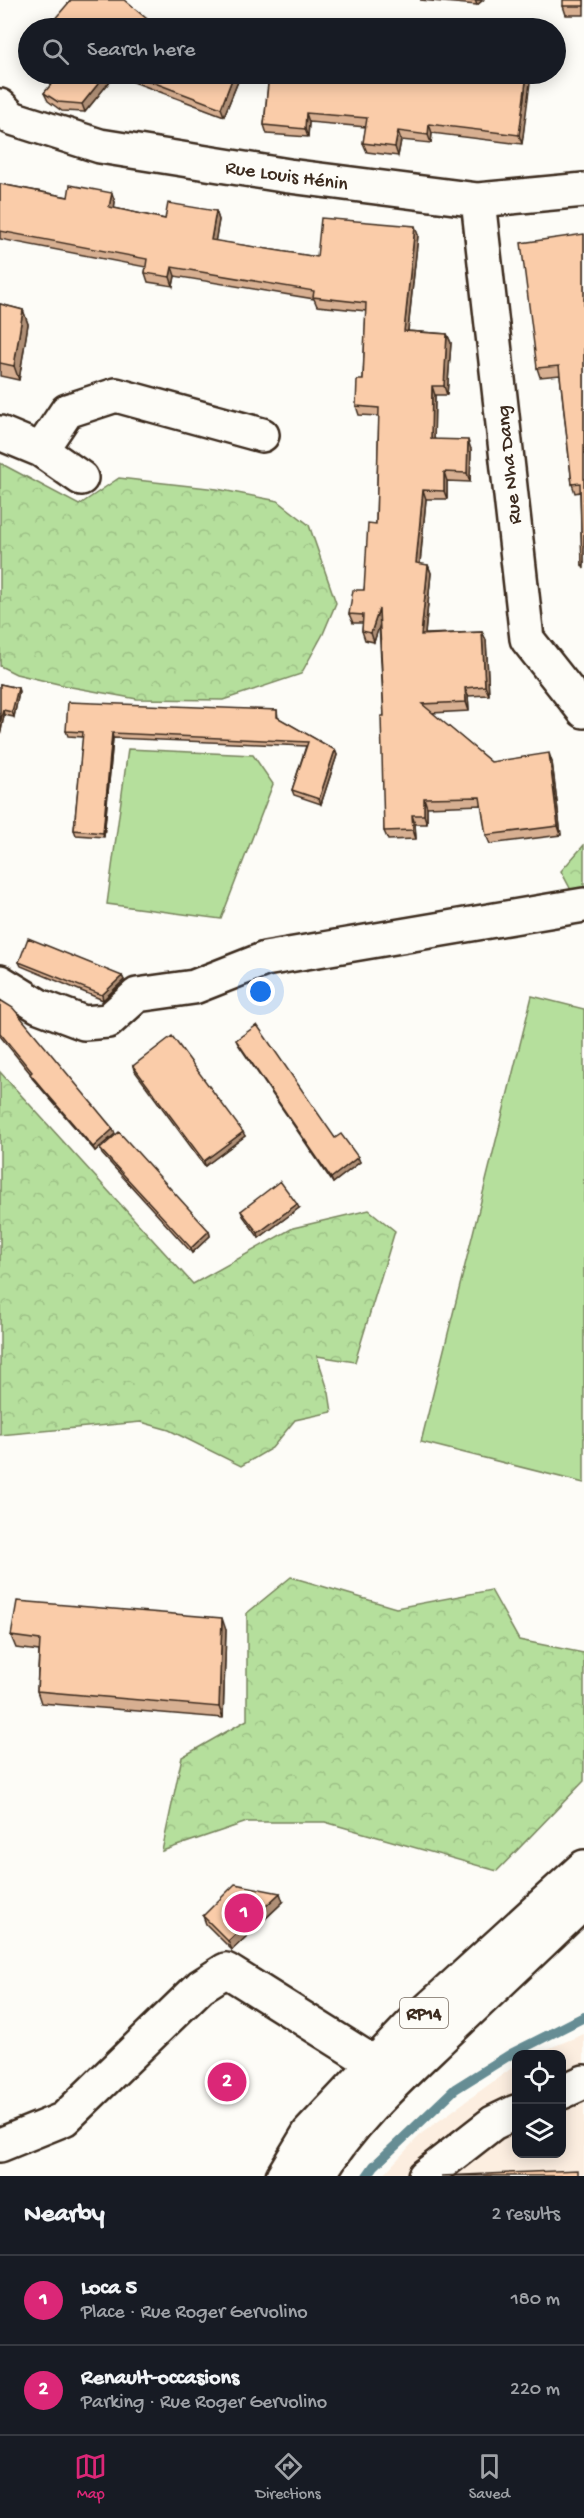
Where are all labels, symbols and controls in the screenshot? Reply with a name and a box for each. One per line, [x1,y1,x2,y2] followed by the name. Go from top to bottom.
[18,18,566,84] search box
[39,35,72,68] icon: search
[87,38,195,64] text: Search here
[224,157,350,198] street label: Rue Louis Hénin
[493,404,528,525] street label: Rue Nha Dang
[246,977,275,1006] your location
[224,1890,264,1936] pin: 1
[400,1998,448,2028] road number: RP14
[512,2050,566,2158] map controls
[512,2050,566,2104] button: locate
[208,2060,246,2104] pin: 2
[512,2104,566,2158] button: layers
[24,2200,105,2231] text: Nearby
[491,2204,560,2227] text: 2 results
[81,2276,137,2302] text: Loca 5
[39,2289,48,2312] text: 1
[511,2289,560,2312] text: 180 m
[81,2302,308,2325] text: Place · Rue Roger Gervolino
[81,2366,239,2392] text: Renault-occasions
[39,2379,48,2402] text: 2
[510,2379,560,2402] text: 220 m
[81,2392,327,2415] text: Parking · Rue Roger Gervolino
[74,2450,107,2505] tab: Map
[255,2450,321,2505] tab: Directions
[469,2450,510,2505] tab: Saved

